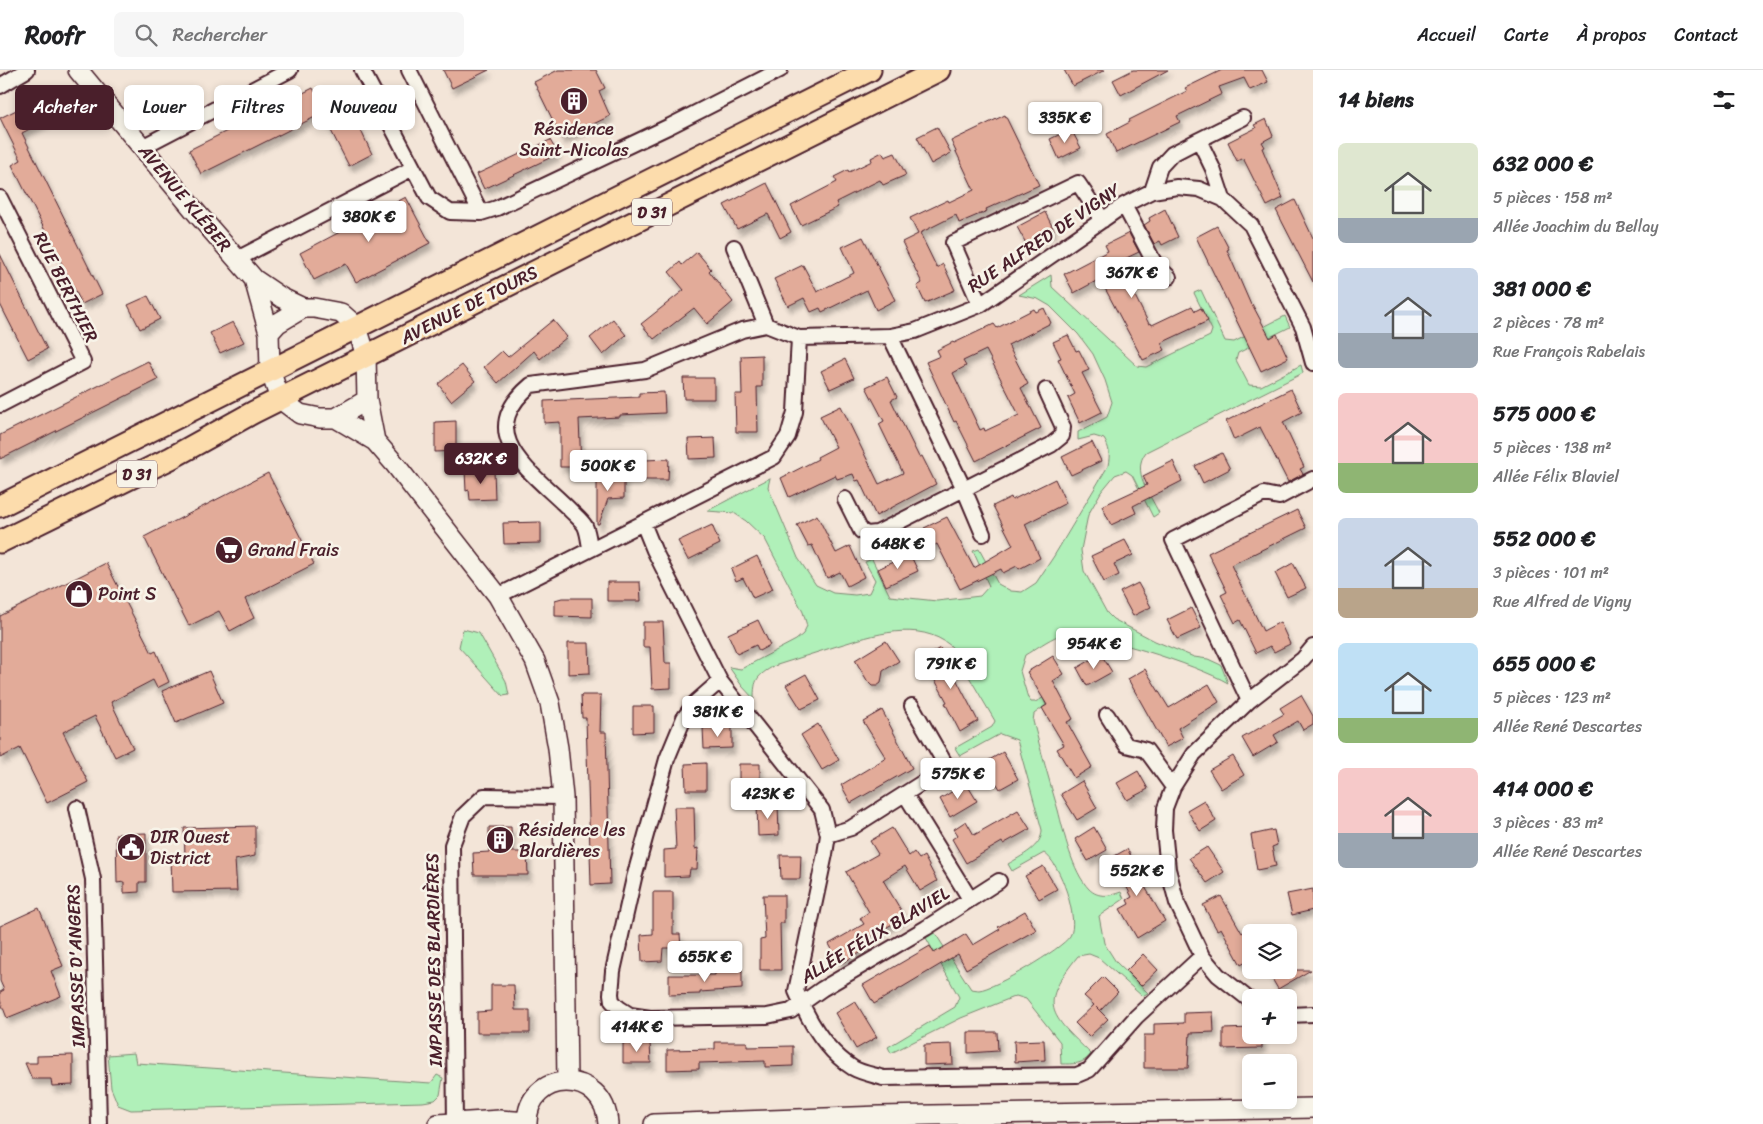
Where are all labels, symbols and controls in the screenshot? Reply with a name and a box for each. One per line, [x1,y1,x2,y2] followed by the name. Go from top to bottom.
[114,12,464,57] search box
[25,14,84,56] text: Roofr
[172,18,267,51] text: Rechercher
[1417,19,1476,51] text: Accueil
[1504,19,1549,51] text: Carte
[1577,19,1646,51] text: À propos
[1674,19,1738,51] text: Contact
[132,21,160,49] icon: search
[1338,81,1414,119] text: 14 biens
[15,85,114,130] chip: Acheter
[124,85,204,130] chip: Louer
[214,85,302,130] chip: Filtres
[312,85,415,130] chip: Nouveau
[559,86,589,116] building icon: Résidence Saint-Nicolas
[1710,86,1738,114] icon: filters
[1024,102,1106,144] pin: 335K €
[1039,103,1091,132] text: 335K €
[519,113,629,166] place label: Résidence Saint-Nicolas
[129,136,240,259] street label: AVENUE KLÉBER
[1493,145,1593,183] text: 632 000 €
[1378,163,1438,223] icon: home
[961,174,1128,301] street label: RUE ALFRED DE VIGNY
[1493,183,1612,212] text: 5 pièces · 158 m²
[632,198,672,226] road number: D 31
[328,200,410,243] pin: 380K €
[342,202,396,231] text: 380K €
[1493,212,1659,241] text: Allée Joachim du Bellay
[24,226,108,348] street label: RUE BERTHIER
[394,256,544,354] street label: AVENUE DE TOURS
[1091,256,1173,299] pin: 367K €
[1106,258,1158,287] text: 367K €
[1493,270,1591,308] text: 381 000 €
[1378,288,1438,348] icon: home
[1493,308,1604,337] text: 2 pièces · 78 m²
[1493,337,1645,366] text: Rue François Rabelais
[1493,395,1595,433] text: 575 000 €
[1378,413,1438,473] icon: home
[1493,433,1611,462] text: 5 pièces · 138 m²
[440,442,522,485] pin: 632K €
[455,444,507,473] text: 632K €
[567,450,649,492] pin: 500K €
[581,451,635,480] text: 500K €
[117,460,157,488] road number: D 31
[1493,462,1619,491] text: Allée Félix Blaviel
[1493,520,1595,558] text: 552 000 €
[857,528,939,570] pin: 648K €
[871,529,925,558] text: 648K €
[248,534,340,566] place label: Grand Frais
[214,535,244,565] supermarket icon: Grand Frais
[1378,538,1438,598] icon: home
[1493,558,1609,587] text: 3 pièces · 101 m²
[98,578,157,610] place label: Point S
[64,579,94,609] shop icon: Point S
[1493,587,1631,616] text: Rue Alfred de Vigny
[1053,628,1135,670] pin: 954K €
[1067,629,1121,658] text: 954K €
[1493,645,1595,683] text: 655 000 €
[910,648,992,690] pin: 791K €
[926,649,976,678] text: 791K €
[1378,663,1438,723] icon: home
[1493,683,1611,712] text: 5 pièces · 123 m²
[677,696,759,738] pin: 381K €
[693,697,743,726] text: 381K €
[1493,712,1642,741] text: Allée René Descartes
[917,758,999,800] pin: 575K €
[931,759,985,788] text: 575K €
[1493,770,1593,808] text: 414 000 €
[727,778,809,820] pin: 423K €
[742,779,794,808] text: 423K €
[1378,788,1438,848] icon: home
[1493,808,1604,837] text: 3 pièces · 83 m²
[519,814,626,867] place label: Résidence les Blardières
[150,821,230,874] place label: DIR Ouest District
[485,825,515,855] building icon: Résidence les Blardières
[116,832,146,862] public building icon: DIR Ouest District
[1493,837,1642,866] text: Allée René Descartes
[416,853,452,1068] street label: IMPASSE DES BLARDIÈRES
[1096,854,1178,897] pin: 552K €
[1110,856,1164,885] text: 552K €
[793,877,956,993] street label: ALLÉE FÉLIX BLAVIEL
[57,883,95,1049] street label: IMPASSE D'ANGERS
[1242,924,1297,1109] map controls
[1242,924,1297,979] button: layers
[664,940,746,983] pin: 655K €
[678,942,732,971] text: 655K €
[1242,989,1297,1044] button: +
[596,1010,678,1053] pin: 414K €
[611,1012,663,1041] text: 414K €
[1242,1054,1297,1109] button: −

